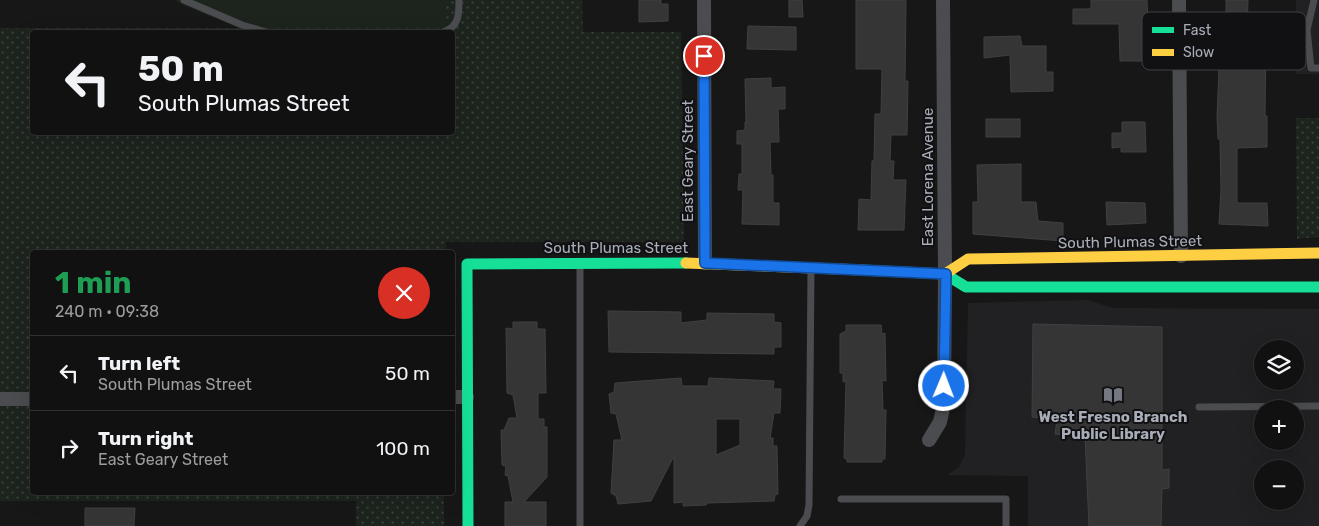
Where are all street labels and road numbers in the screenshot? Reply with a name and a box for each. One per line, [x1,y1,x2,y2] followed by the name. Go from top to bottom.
[679,100,697,222] street label: East Geary Street
[919,108,937,246] street label: East Lorena Avenue
[1058,232,1202,252] street label: South Plumas Street
[544,239,688,257] street label: South Plumas Street

